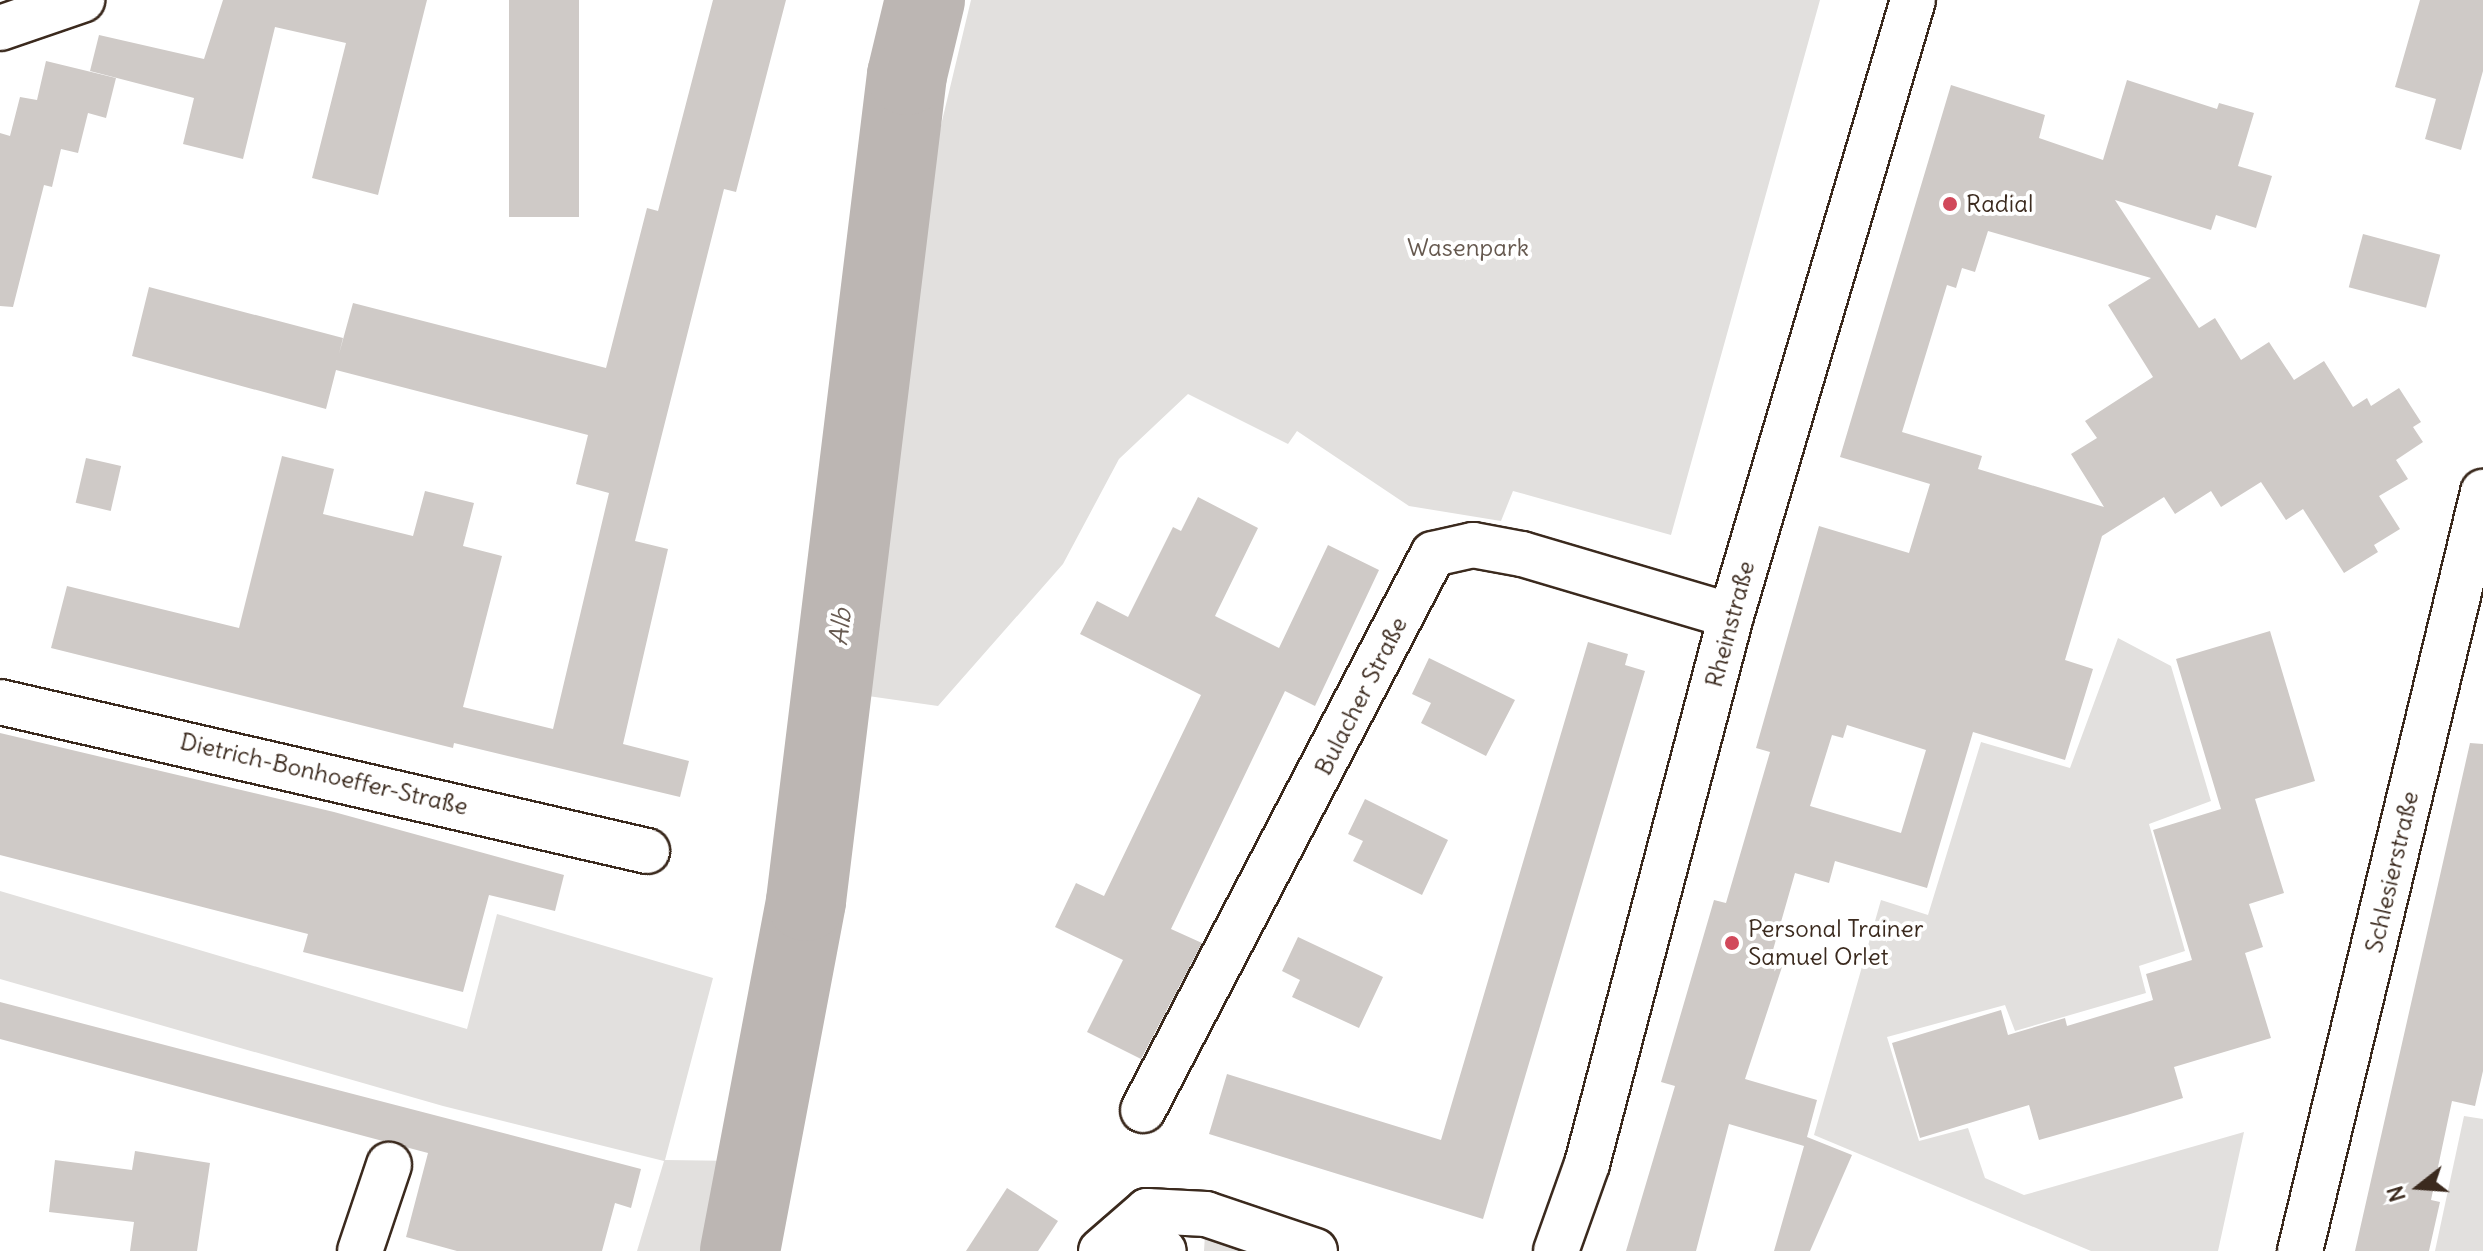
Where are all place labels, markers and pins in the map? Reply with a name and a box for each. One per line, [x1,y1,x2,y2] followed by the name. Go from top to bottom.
[1966,190,2033,218] place label: Radial
[1941,195,1959,213] marker: Radial
[1748,915,1923,971] place label: Personal Trainer Samuel Orlet
[1723,934,1741,952] marker: Personal Trainer Samuel Orlet

